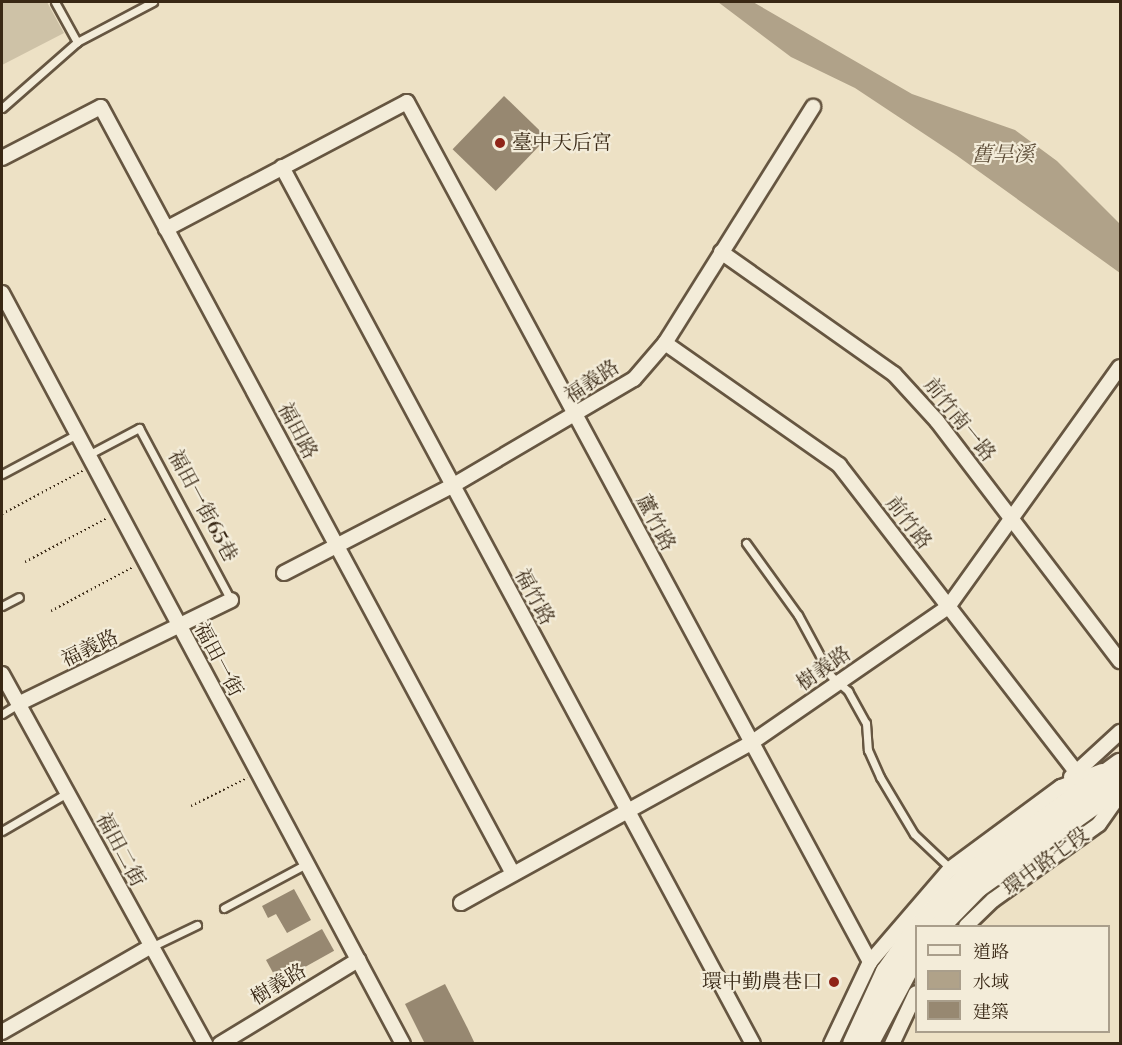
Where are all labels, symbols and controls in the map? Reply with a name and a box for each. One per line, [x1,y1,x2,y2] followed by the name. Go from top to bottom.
[512,131,612,155] place label: 臺中天后宮
[493,136,507,150] marker: 臺中天后宮
[972,142,1034,168] water label: 舊旱溪
[560,356,624,408] street label: 福義路
[918,374,1000,466] street label: 前竹南一路
[272,399,322,463] street label: 福田路
[162,446,242,566] street label: 福田一街65巷
[630,491,680,555] street label: 蘆竹路
[880,492,936,554] street label: 前竹路
[509,565,559,629] street label: 福竹路
[189,619,247,701] street label: 福田一街
[58,625,122,673] street label: 福義路
[793,642,855,696] street label: 樹義路
[91,809,149,891] street label: 福田二街
[998,823,1094,901] street label: 環中路七段
[915,925,1110,1033] legend
[973,941,1009,964] text: 道路
[247,959,311,1011] street label: 樹義路
[702,970,822,994] place label: 環中勤農巷口
[973,971,1009,994] text: 水域
[827,975,841,989] marker: 環中勤農巷口
[973,1001,1009,1024] text: 建築

